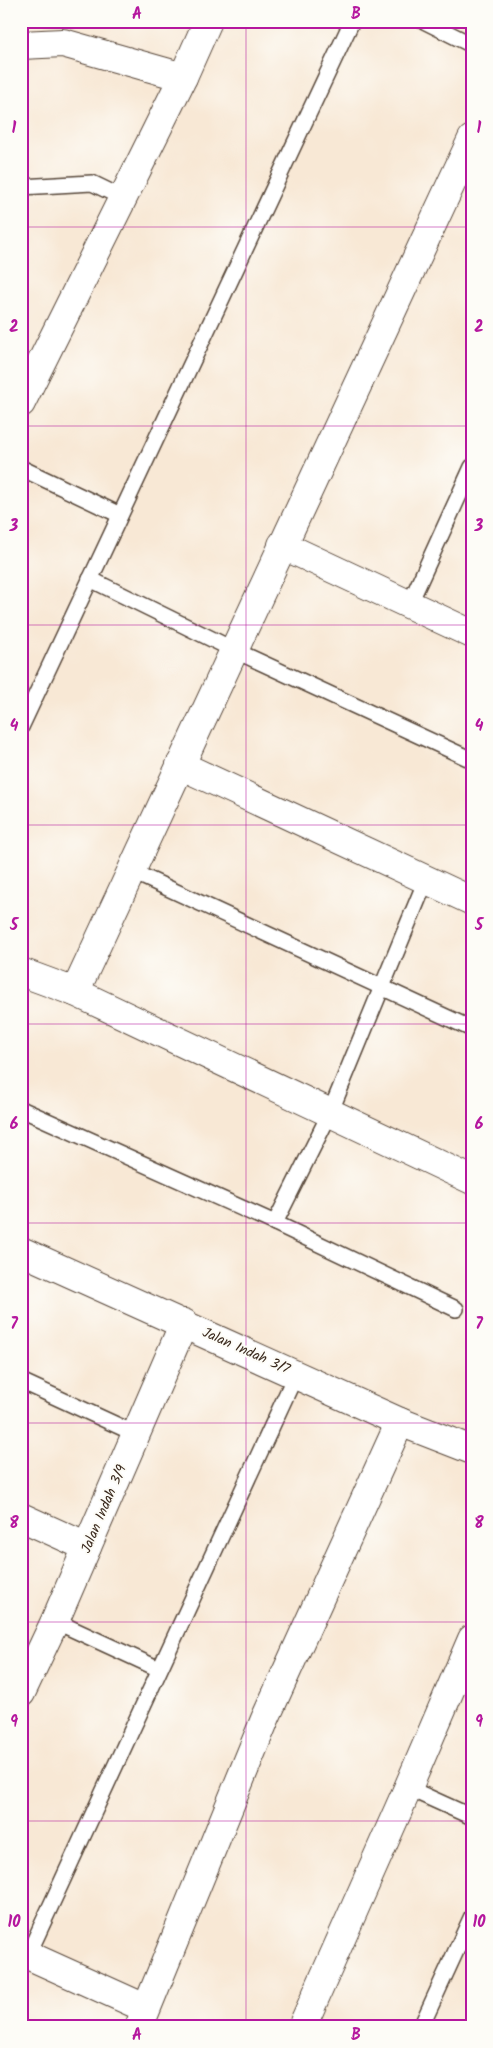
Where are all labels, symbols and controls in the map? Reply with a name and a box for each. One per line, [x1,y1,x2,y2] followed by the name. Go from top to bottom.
[132,2,142,27] text: A
[351,2,361,27] text: B
[12,116,17,141] text: 1
[477,116,482,141] text: 1
[9,315,19,340] text: 2
[474,315,484,340] text: 2
[9,514,19,539] text: 3
[474,514,484,539] text: 3
[10,714,19,739] text: 4
[475,714,484,739] text: 4
[9,913,20,938] text: 5
[474,913,485,938] text: 5
[10,1112,19,1137] text: 6
[475,1112,484,1137] text: 6
[10,1312,18,1337] text: 7
[475,1312,483,1337] text: 7
[199,1322,294,1380] street label: Jalan Indah 3/7
[75,1461,133,1557] street label: Jalan Indah 3/9
[9,1511,19,1536] text: 8
[474,1511,484,1536] text: 8
[10,1710,18,1735] text: 9
[475,1710,483,1735] text: 9
[7,1910,21,1935] text: 10
[472,1910,486,1935] text: 10
[132,2023,142,2048] text: A
[351,2023,361,2048] text: B

